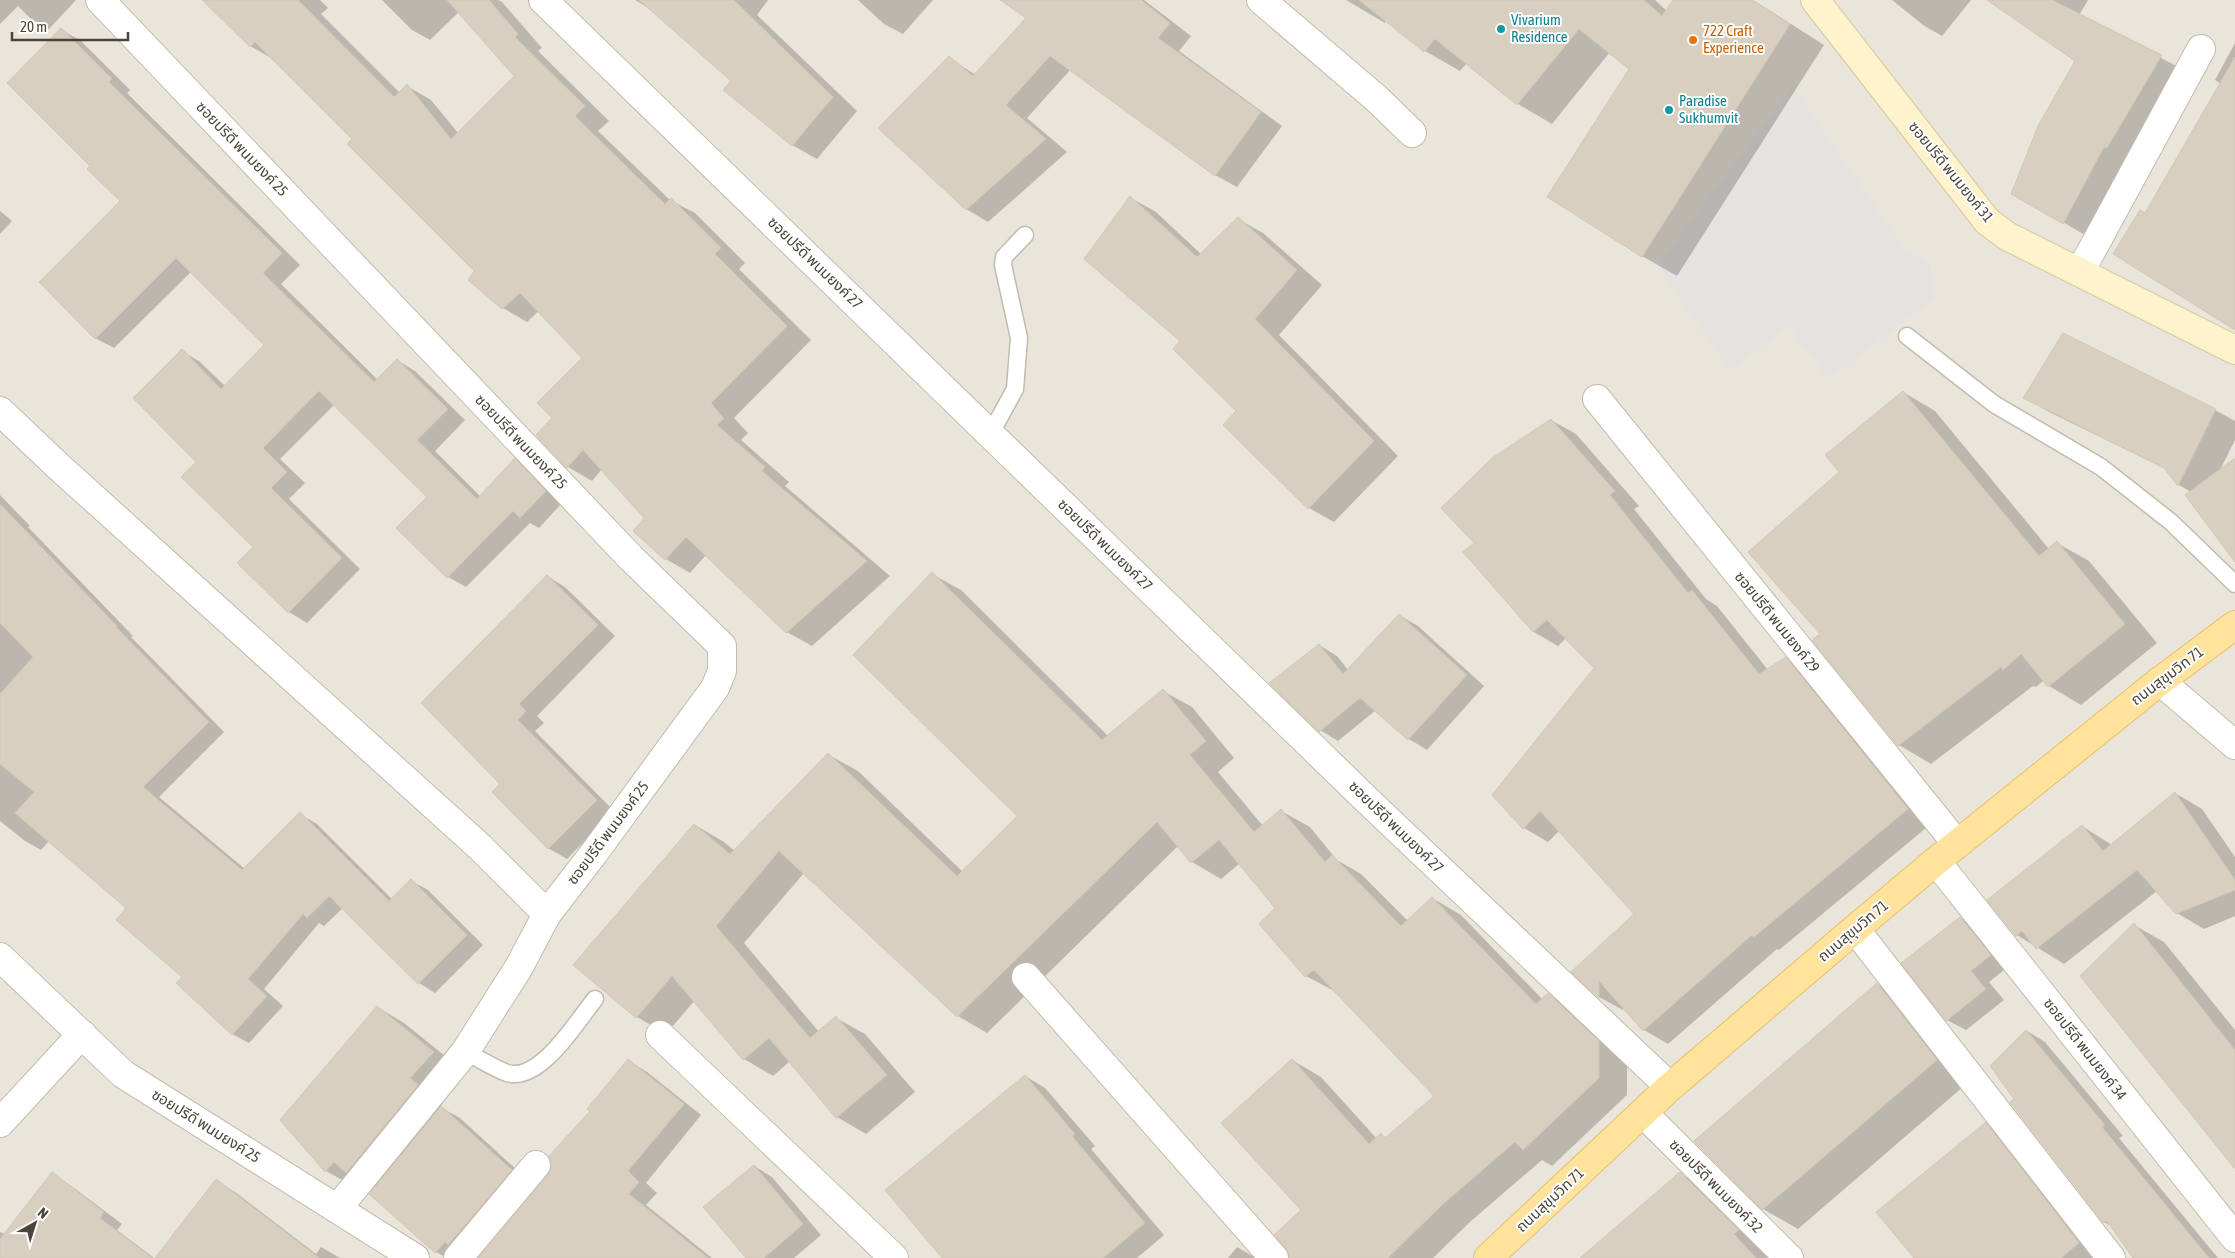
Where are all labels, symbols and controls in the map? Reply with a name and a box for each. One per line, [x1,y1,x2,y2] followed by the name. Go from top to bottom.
[12,10,129,42] scale bar
[1511,11,1568,45] place label: Vivarium Residence
[20,18,47,35] text: 20 m
[1703,22,1764,56] place label: 722 Craft Experience
[1495,23,1507,35] marker: Vivarium Residence
[1687,34,1699,46] marker: 722 Craft Experience
[1679,92,1738,126] place label: Paradise Sukhumvit
[193,98,292,199] street label: ซอยปรีดี พนมยงค์ 25
[1663,104,1675,116] marker: Paradise Sukhumvit
[1906,118,1997,225] street label: ซอยปรีดี พนมยงค์ 31
[765,213,866,312] street label: ซอยปรีดี พนมยงค์ 27
[472,391,571,492] street label: ซอยปรีดี พนมยงค์ 25
[1055,495,1156,594] street label: ซอยปรีดี พนมยงค์ 27
[1732,568,1823,675] street label: ซอยปรีดี พนมยงค์ 29
[2127,643,2207,709] street label: ถนนสุขุมวิท 71
[1346,777,1447,876] street label: ซอยปรีดี พนมยงค์ 27
[563,778,652,888] street label: ซอยปรีดี พนมยงค์ 25
[1814,896,1892,966] street label: ถนนสุขุมวิท 71
[2040,994,2130,1103] street label: ซอยปรีดี พนมยงค์ 34
[149,1085,264,1166] street label: ซอยปรีดี พนมยงค์ 25
[1666,1136,1766,1236] street label: ซอยปรีดี พนมยงค์ 32
[1512,1164,1588,1236] street label: ถนนสุขุมวิท 71
[10,1198,60,1248] north arrow
[35,1204,51,1222] text: N

